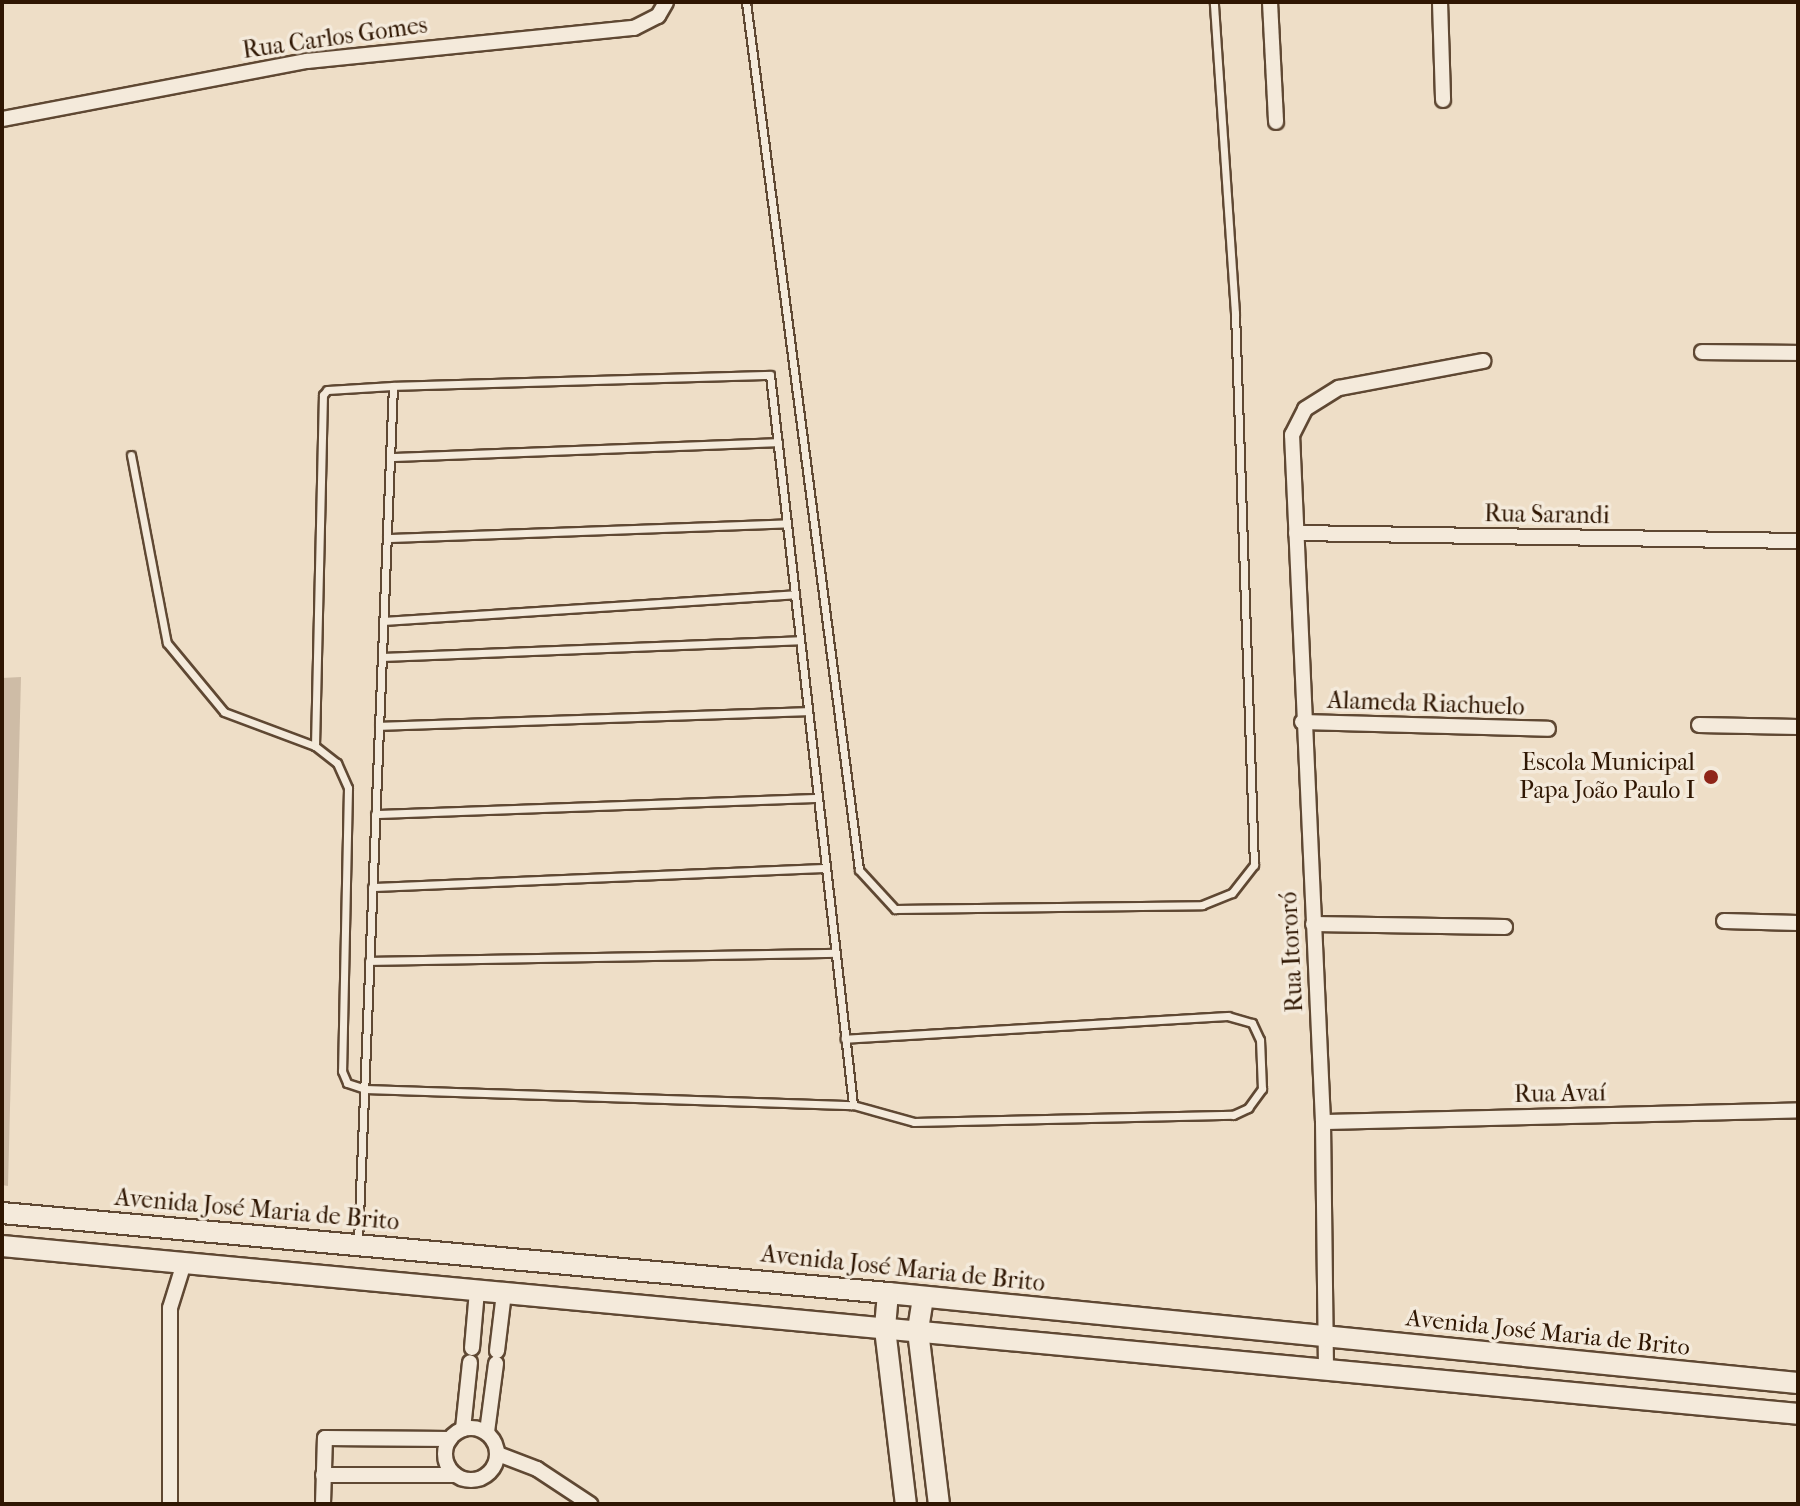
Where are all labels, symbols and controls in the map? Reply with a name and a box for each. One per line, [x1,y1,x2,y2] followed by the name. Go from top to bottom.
[241,11,429,65] street label: Rua Carlos Gomes
[1484,500,1610,530] street label: Rua Sarandi
[1327,686,1525,722] street label: Alameda Riachuelo
[1519,749,1695,805] place label: Escola Municipal Papa João Paulo I
[1702,768,1720,786] marker: Escola Municipal Papa João Paulo I
[1274,891,1310,1013] street label: Rua Itororó
[1514,1079,1606,1109] street label: Rua Avaí
[114,1183,400,1237] street label: Avenida José Maria de Brito
[760,1240,1046,1298] street label: Avenida José Maria de Brito
[1405,1304,1691,1362] street label: Avenida José Maria de Brito

